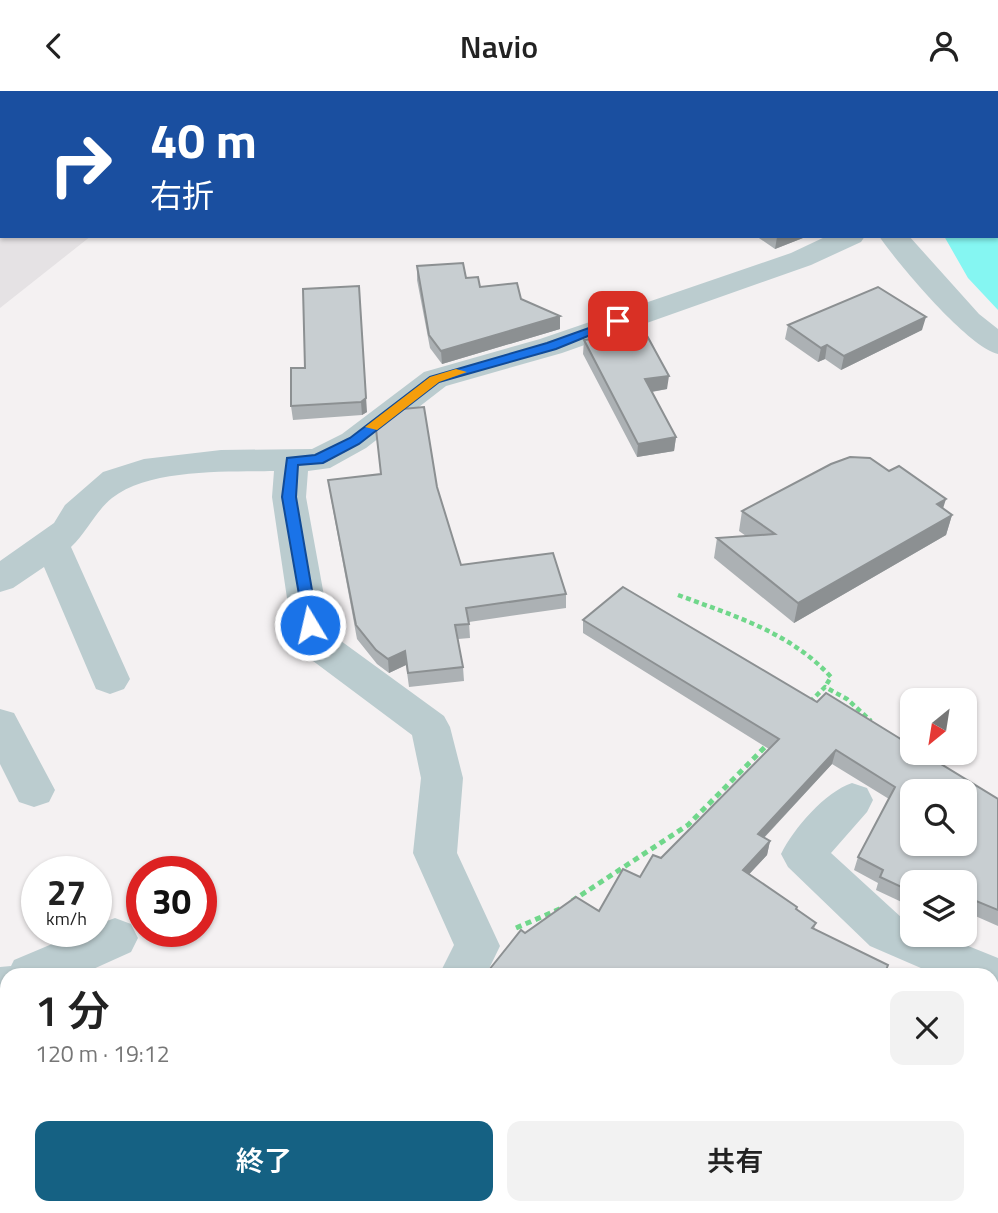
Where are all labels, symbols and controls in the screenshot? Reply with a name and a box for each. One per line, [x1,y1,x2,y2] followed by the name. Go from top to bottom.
[460,22,538,70] text: Navio
[35,27,73,65] icon: back
[925,27,963,65] icon: person
[150,102,257,177] text: 40 m
[35,119,126,210] icon: right
[150,171,214,219] text: 右折
[588,291,648,351] pin
[599,302,637,340] icon: arrive
[273,588,347,662] position arrow
[900,688,976,765] north arrow
[900,688,977,947] map controls
[900,779,977,856] button: search
[126,856,217,947] speed limit sign: 30
[47,865,86,919] text: 27
[900,870,977,947] button: layers
[46,905,87,932] text: km/h
[35,978,110,1042] text: 1 分
[890,991,964,1065] button: close
[35,1036,170,1071] text: 120 m · 19:12
[35,1121,493,1201] button: 終了
[507,1121,964,1201] button: 共有

